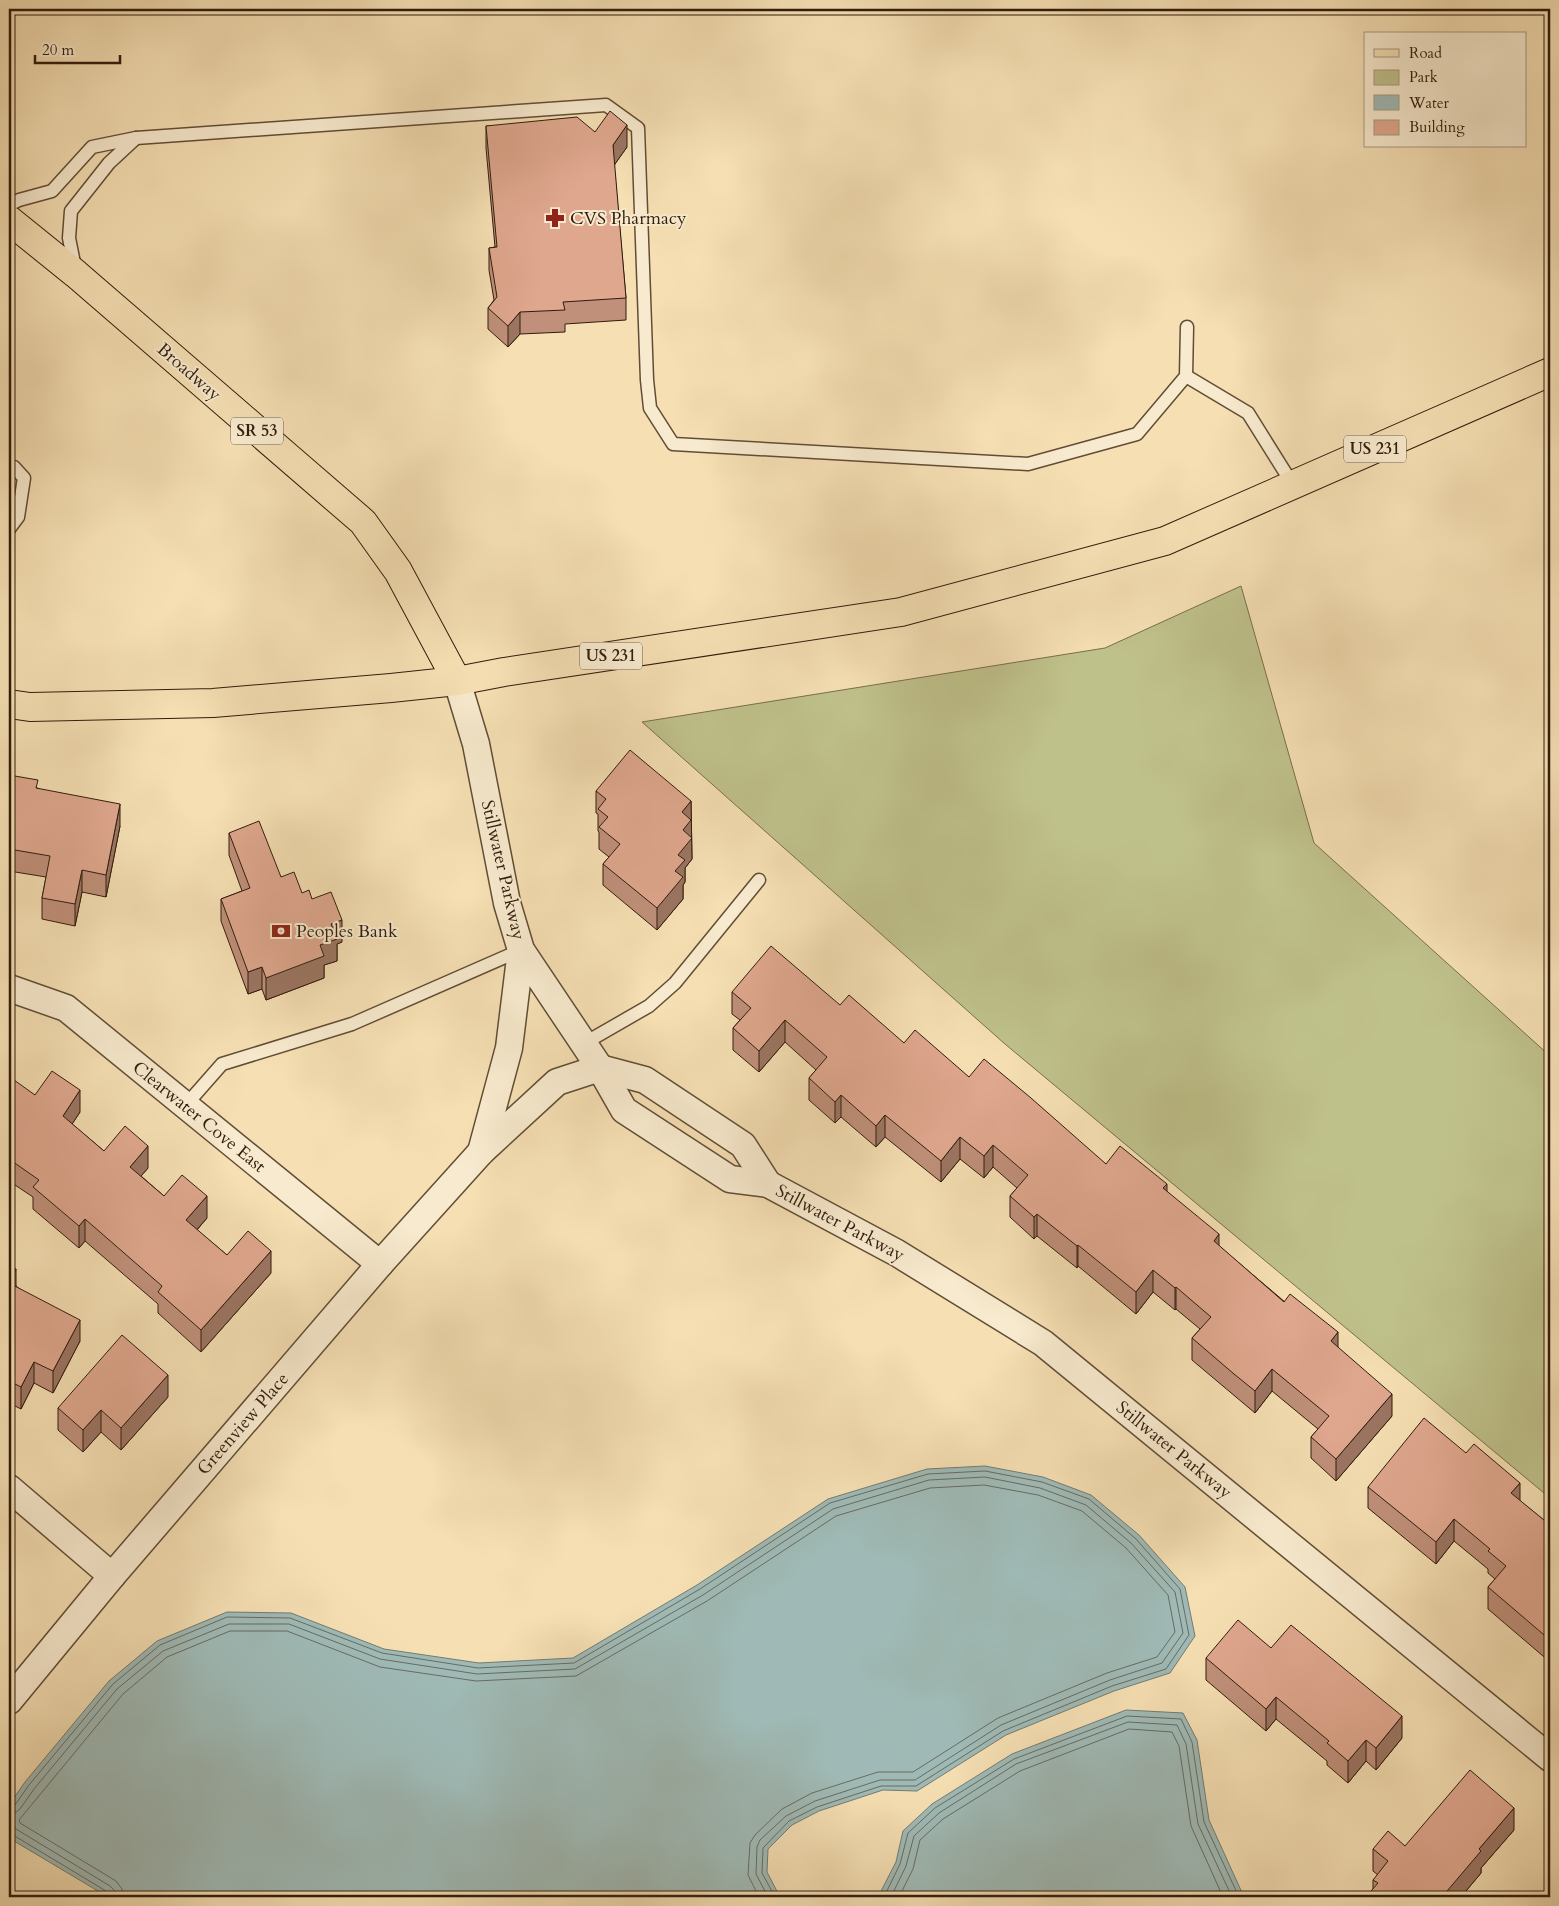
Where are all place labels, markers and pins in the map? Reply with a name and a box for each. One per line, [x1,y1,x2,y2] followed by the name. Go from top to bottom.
[570,206,687,231] place label: CVS Pharmacy
[544,207,566,229] pharmacy icon: CVS Pharmacy
[296,919,398,944] place label: Peoples Bank
[270,920,292,942] bank icon: Peoples Bank

